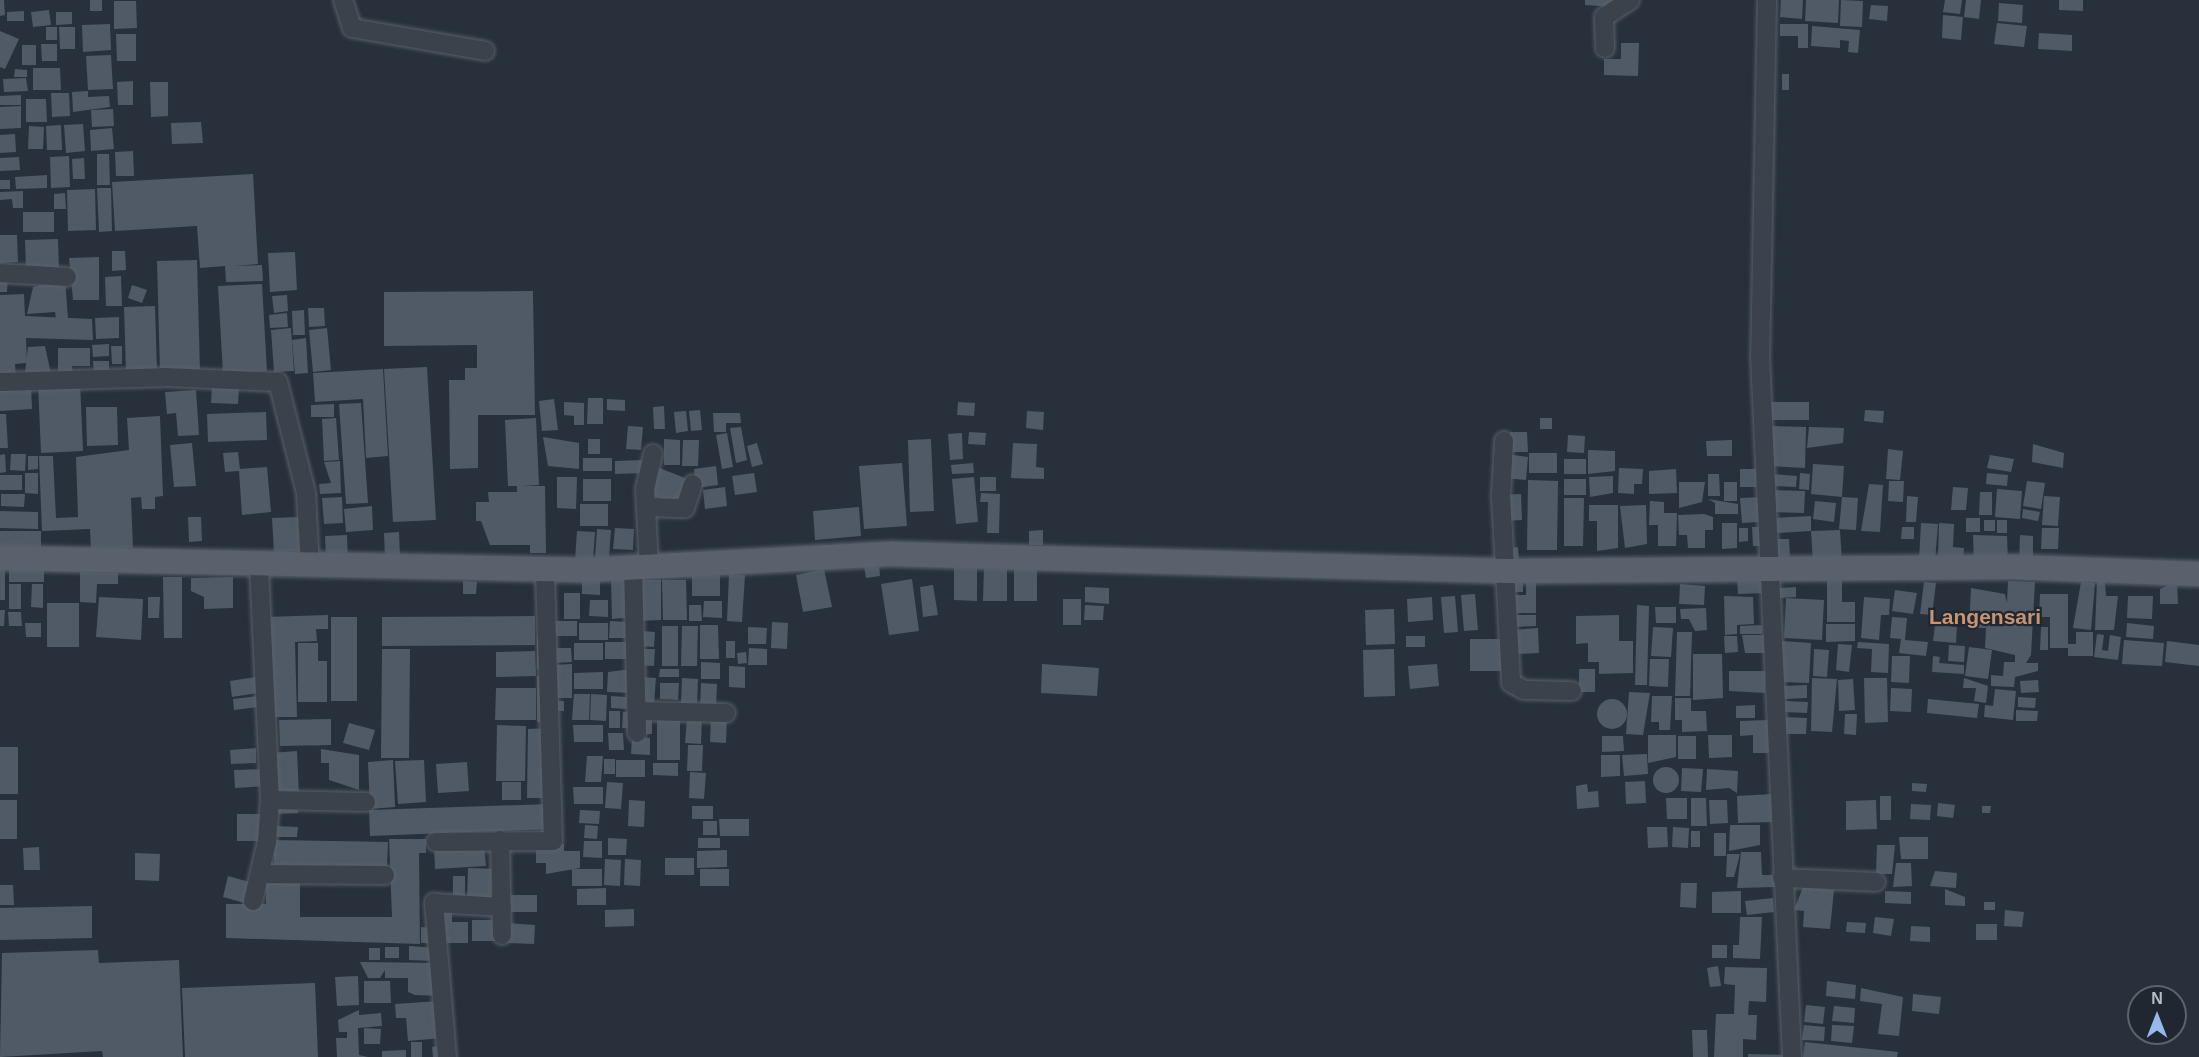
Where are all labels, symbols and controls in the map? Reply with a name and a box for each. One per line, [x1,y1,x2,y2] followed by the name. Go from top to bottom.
[1929,604,2041,630] district label: Langensari
[2127,985,2187,1045] north arrow
[2151,990,2163,1007] text: N

